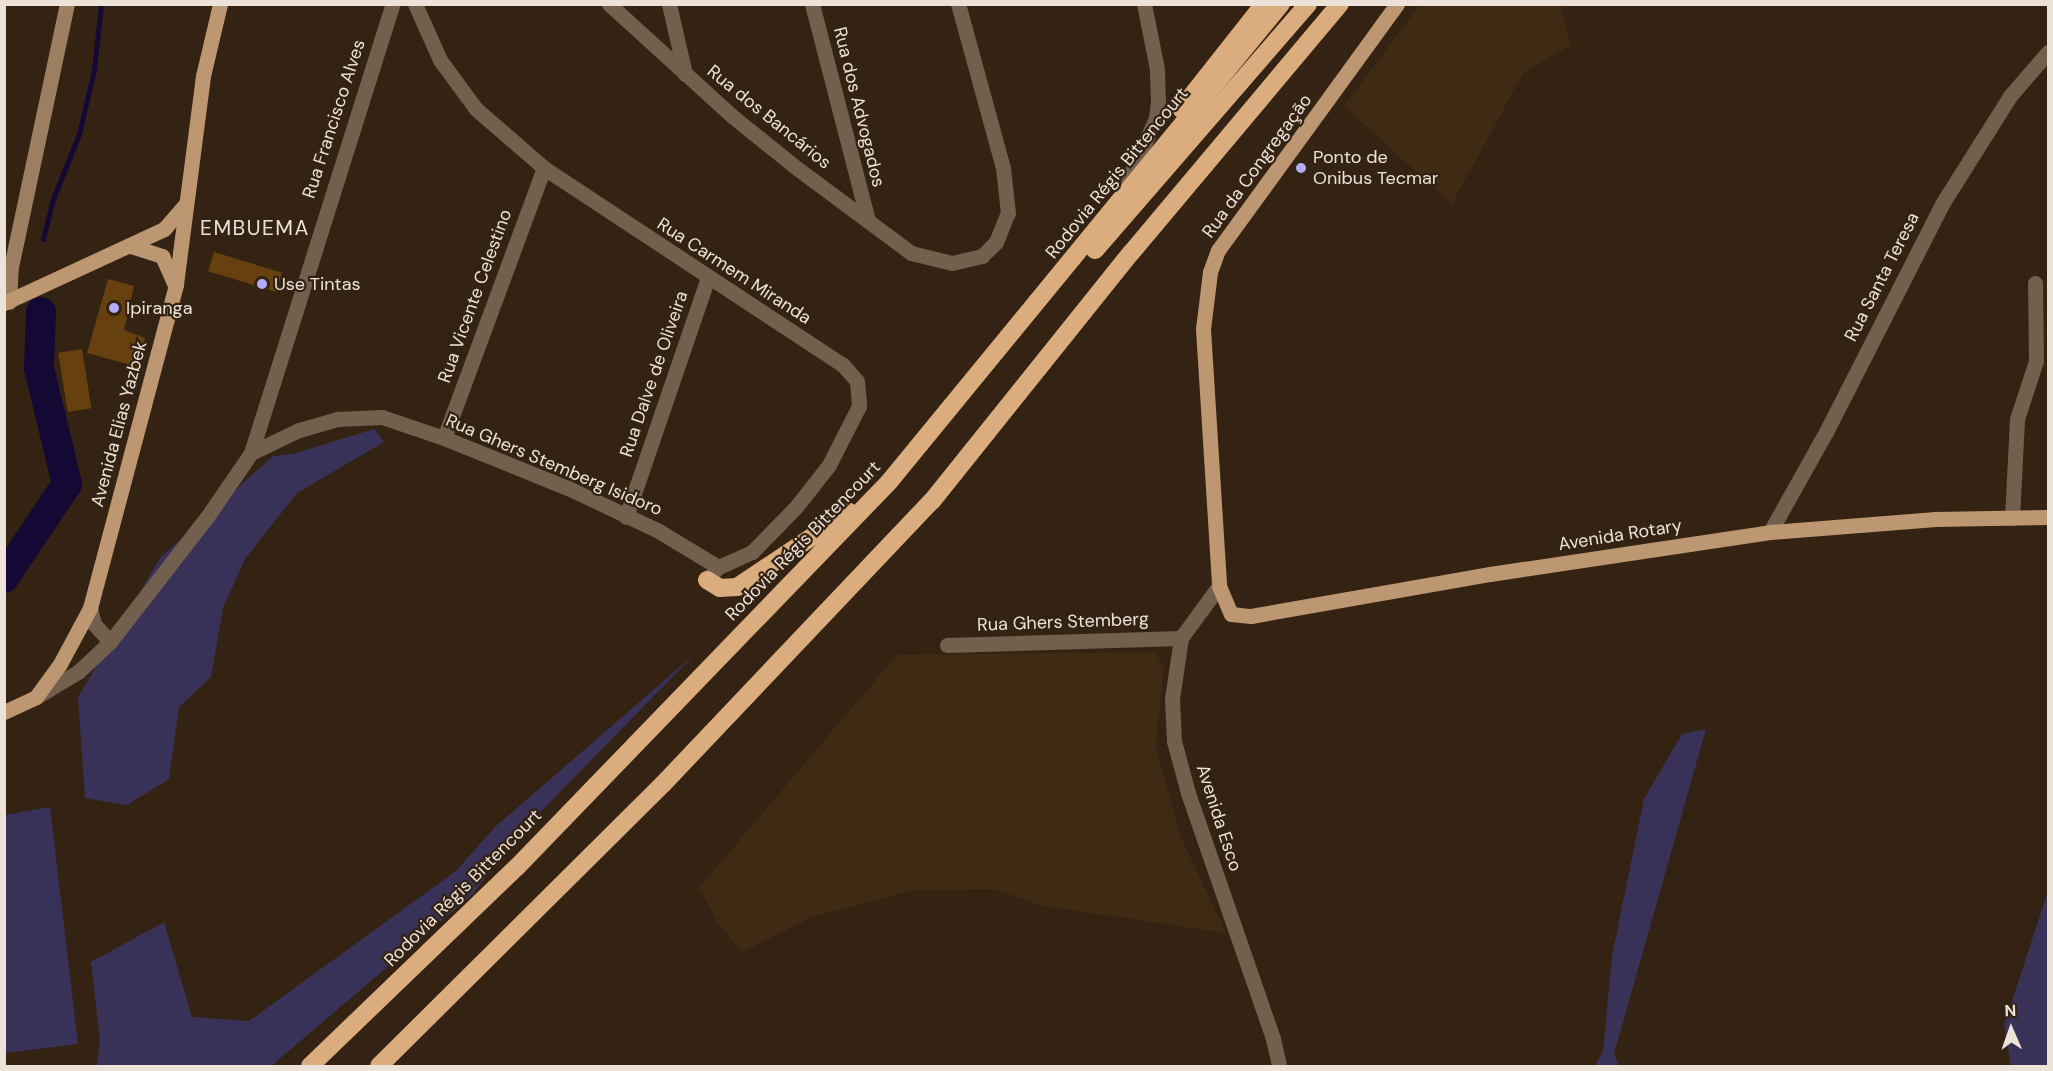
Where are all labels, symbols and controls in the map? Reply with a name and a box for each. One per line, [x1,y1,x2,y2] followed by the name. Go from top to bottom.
[829,25,889,189] street label: Rua dos Advogados
[298,37,370,201] street label: Rua Francisco Alves
[703,60,835,174] street label: Rua dos Bancários
[1041,83,1193,263] street label: Rodovia Régis Bittencourt
[1198,90,1316,242] street label: Rua da Congregação
[1313,147,1438,190] place label: Ponto de Onibus Tecmar
[1294,161,1308,175] marker: Ponto de Onibus Tecmar
[434,206,516,386] street label: Rua Vicente Celestino
[1840,209,1924,345] street label: Rua Santa Teresa
[653,213,815,329] street label: Rua Carmem Miranda
[200,215,310,241] district label: EMBUEMA
[274,273,360,295] place label: Use Tintas
[255,277,269,291] marker: Use Tintas
[615,288,693,460] street label: Rua Dalve de Oliveira
[126,297,192,319] place label: Ipiranga
[107,301,121,315] marker: Ipiranga
[86,339,152,509] street label: Avenida Elias Yazbek
[443,410,665,520] street label: Rua Ghers Stemberg Isidoro
[721,457,885,625] street label: Rodovia Régis Bittencourt
[1557,515,1683,555] street label: Avenida Rotary
[977,608,1149,636] street label: Rua Ghers Stemberg
[1192,762,1246,874] street label: Avenida Esco
[380,805,546,971] street label: Rodovia Régis Bittencourt
[1981,999,2041,1059] north arrow
[2004,1000,2017,1021] text: N

